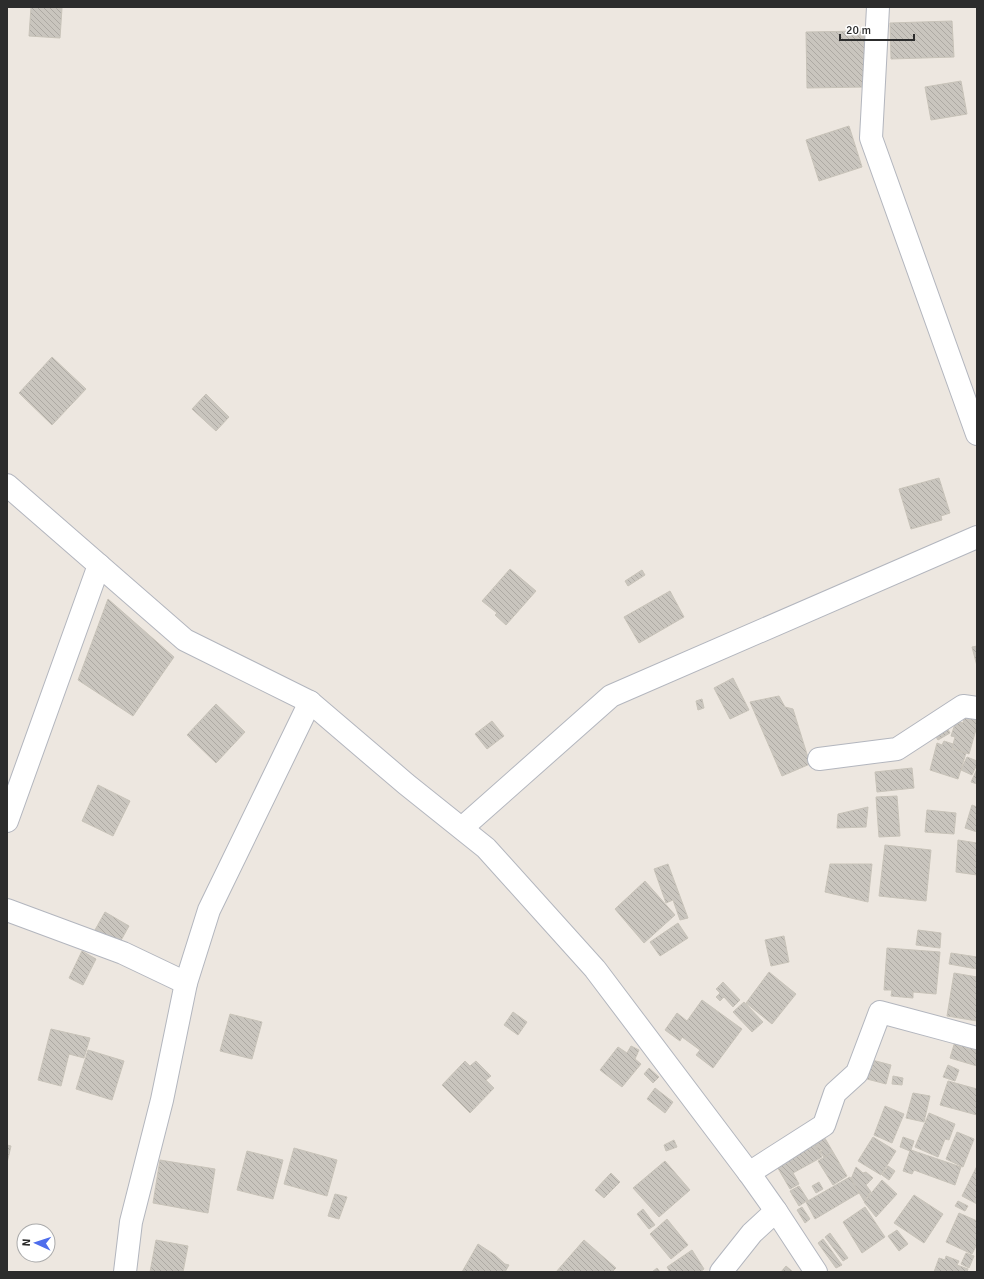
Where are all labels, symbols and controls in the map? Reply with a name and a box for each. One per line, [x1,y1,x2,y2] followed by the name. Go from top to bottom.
[840,16,914,42] scale bar
[846,23,871,38] text: 20 m
[16,1223,56,1263] north arrow
[20,1238,33,1247] text: N

